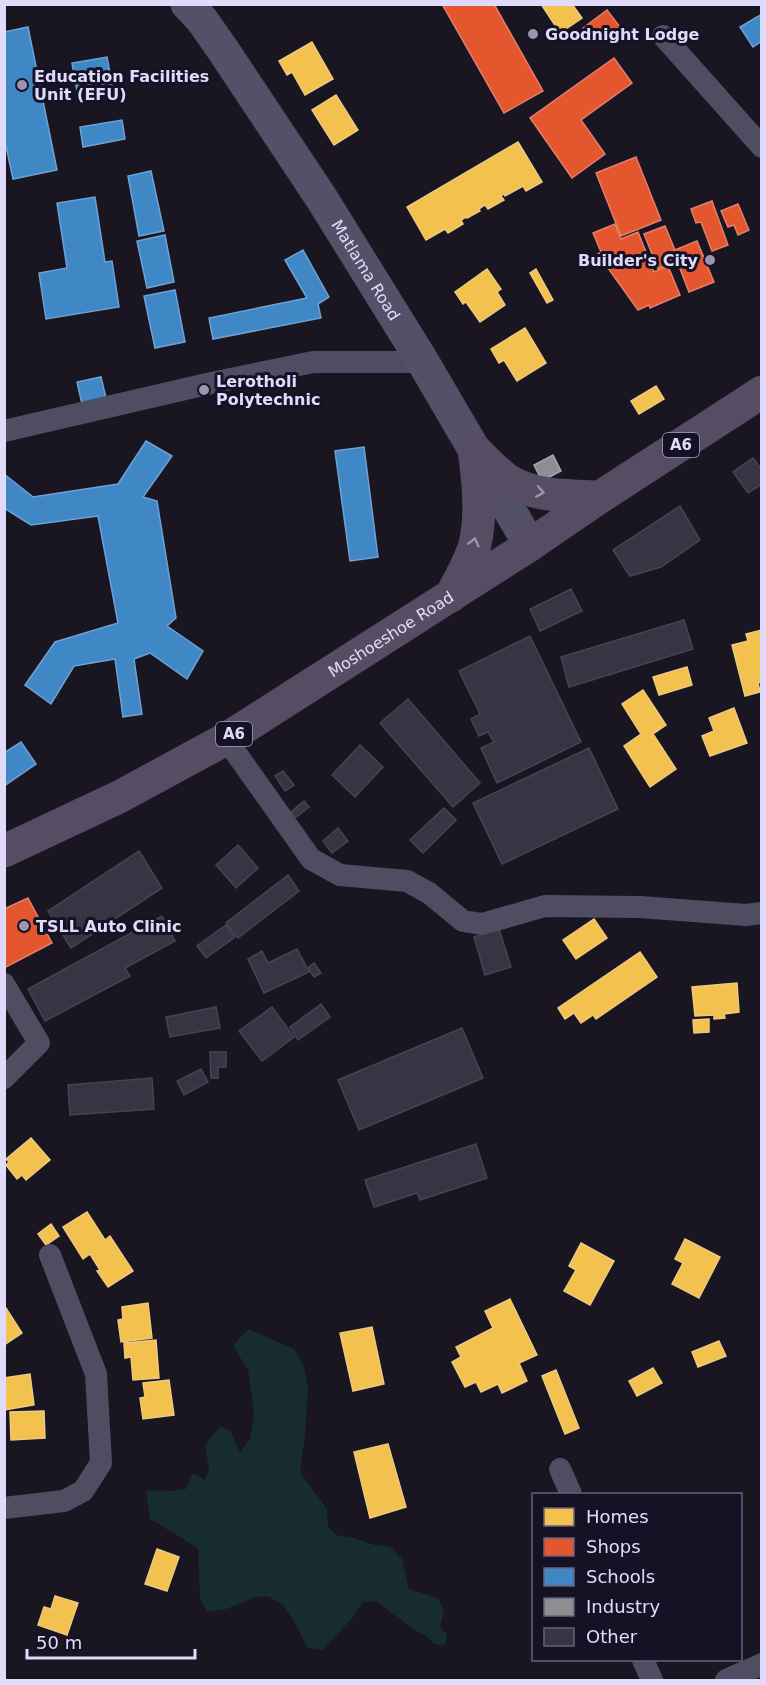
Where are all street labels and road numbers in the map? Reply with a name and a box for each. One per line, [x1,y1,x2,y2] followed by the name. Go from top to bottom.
[327,216,404,324] street label: Matlama Road
[663,433,699,457] road number: A6
[325,587,457,681] street label: Moshoeshoe Road
[216,722,252,746] road number: A6

